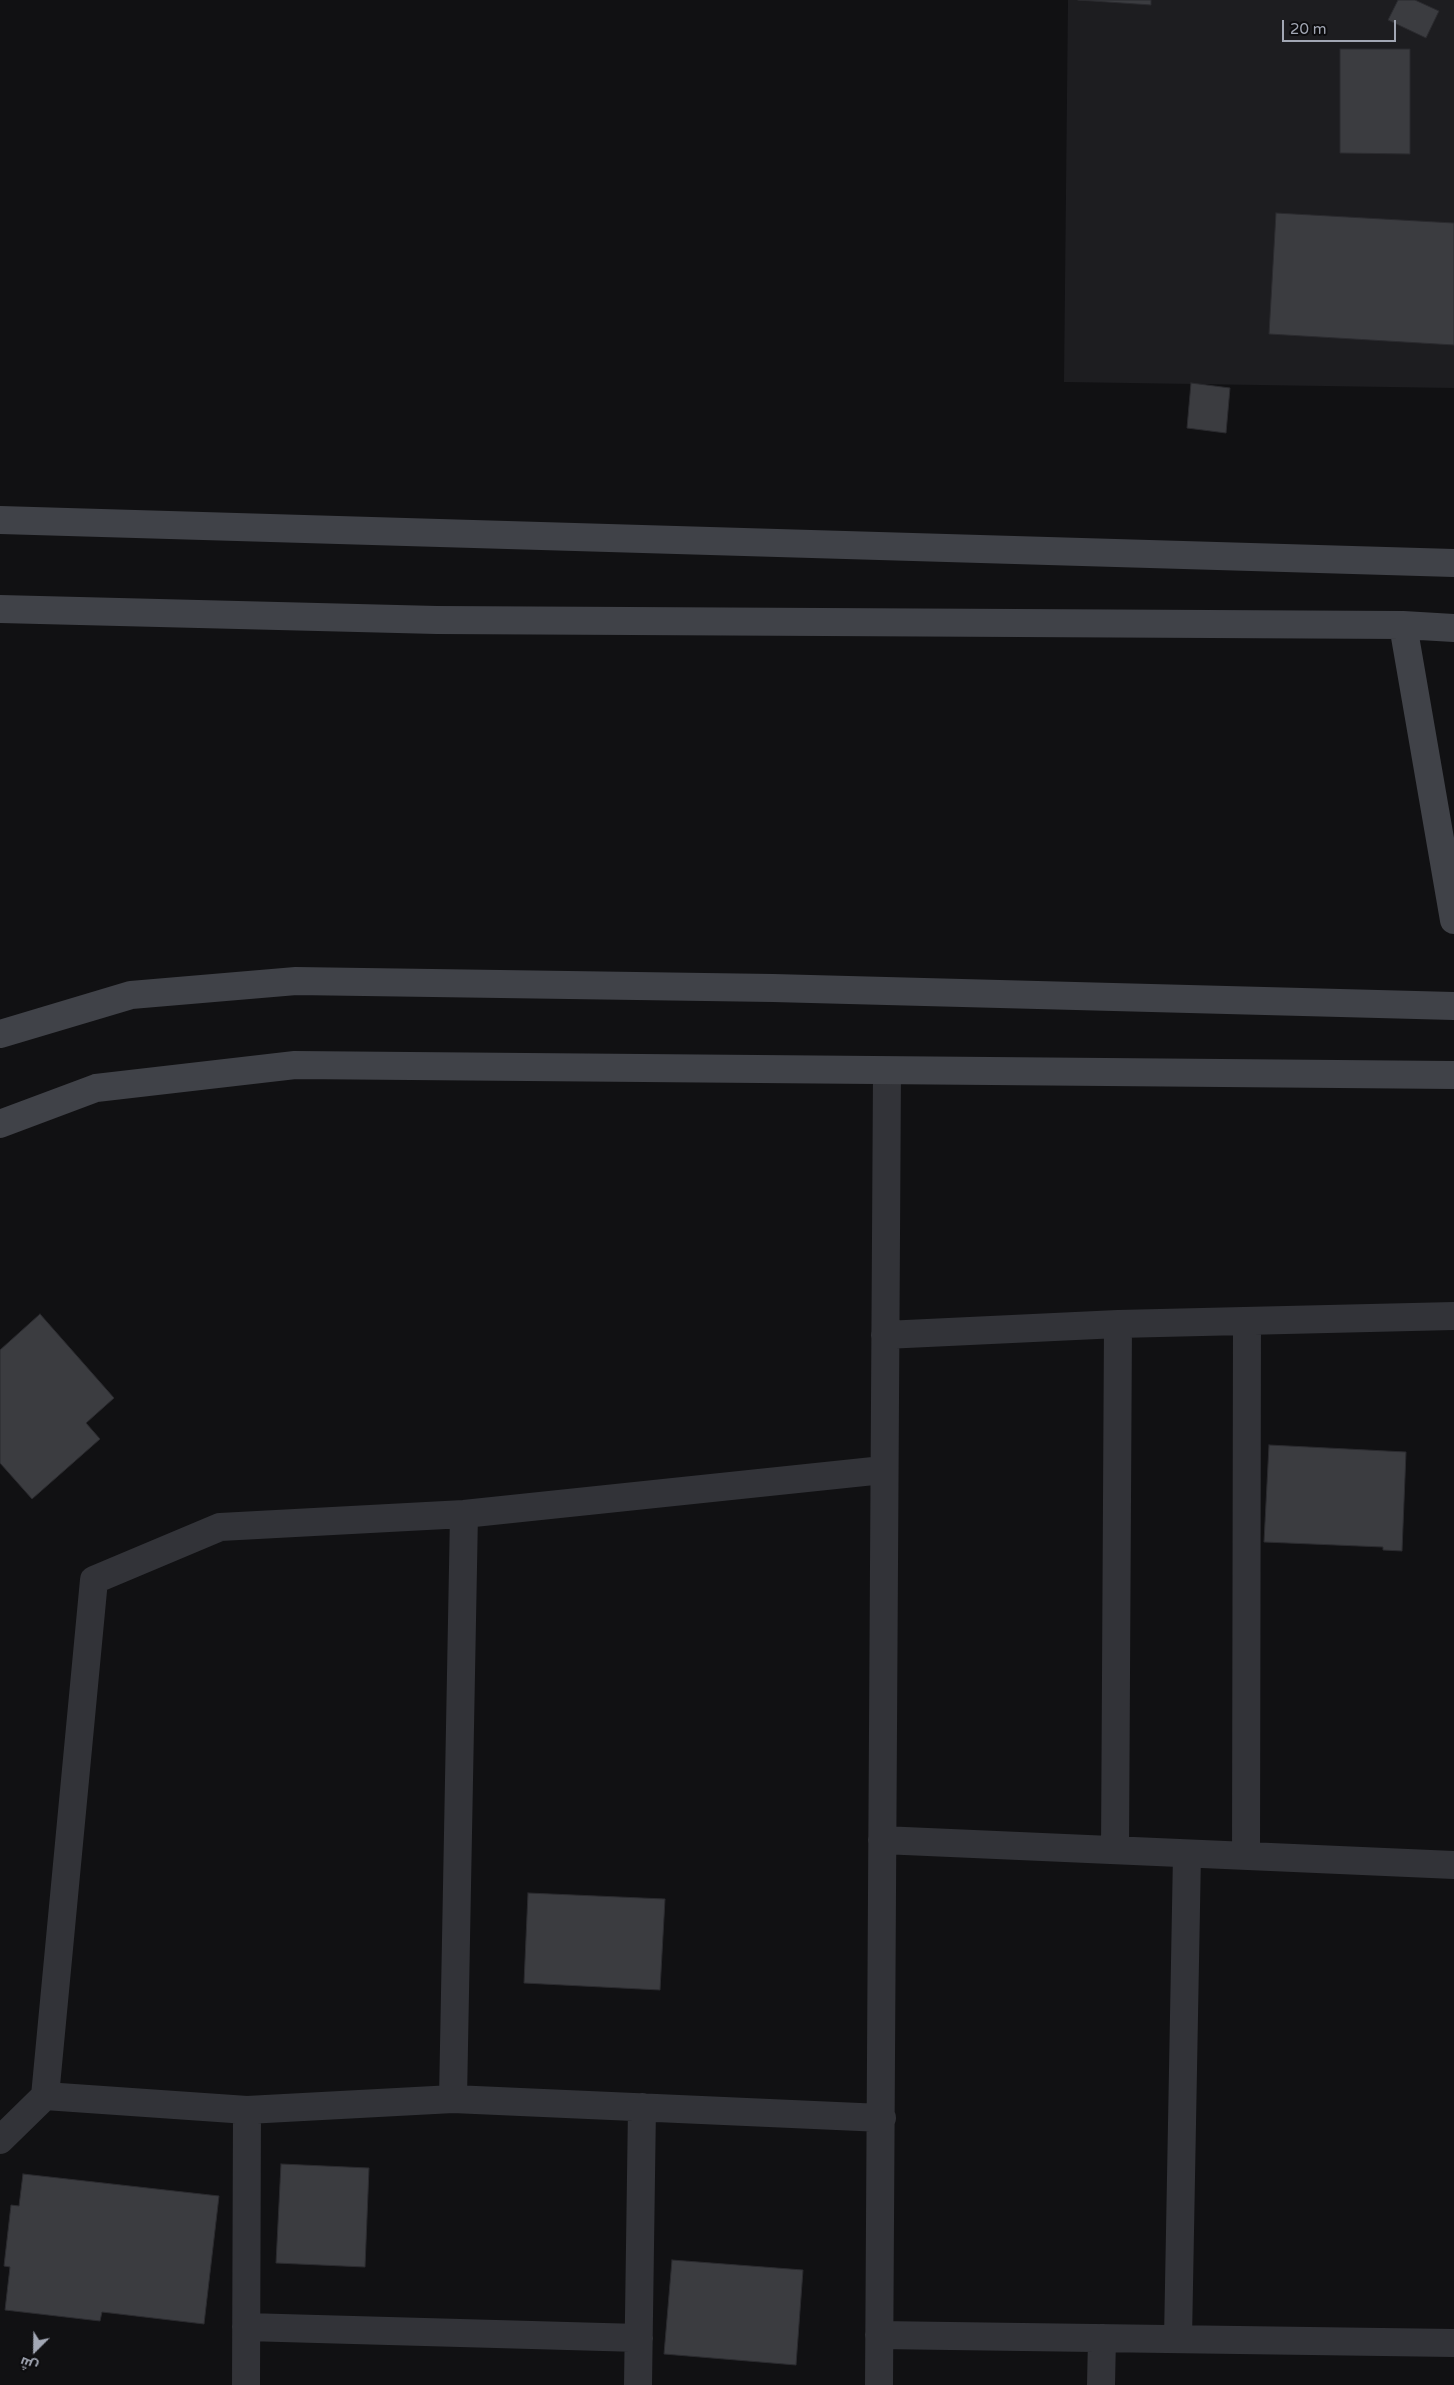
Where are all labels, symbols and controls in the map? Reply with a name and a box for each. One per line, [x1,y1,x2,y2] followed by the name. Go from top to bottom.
[1284,10,1398,42] scale bar
[1290,20,1327,38] text: 20 m
[10,2325,60,2375] north arrow
[17,2353,41,2376] text: ش

